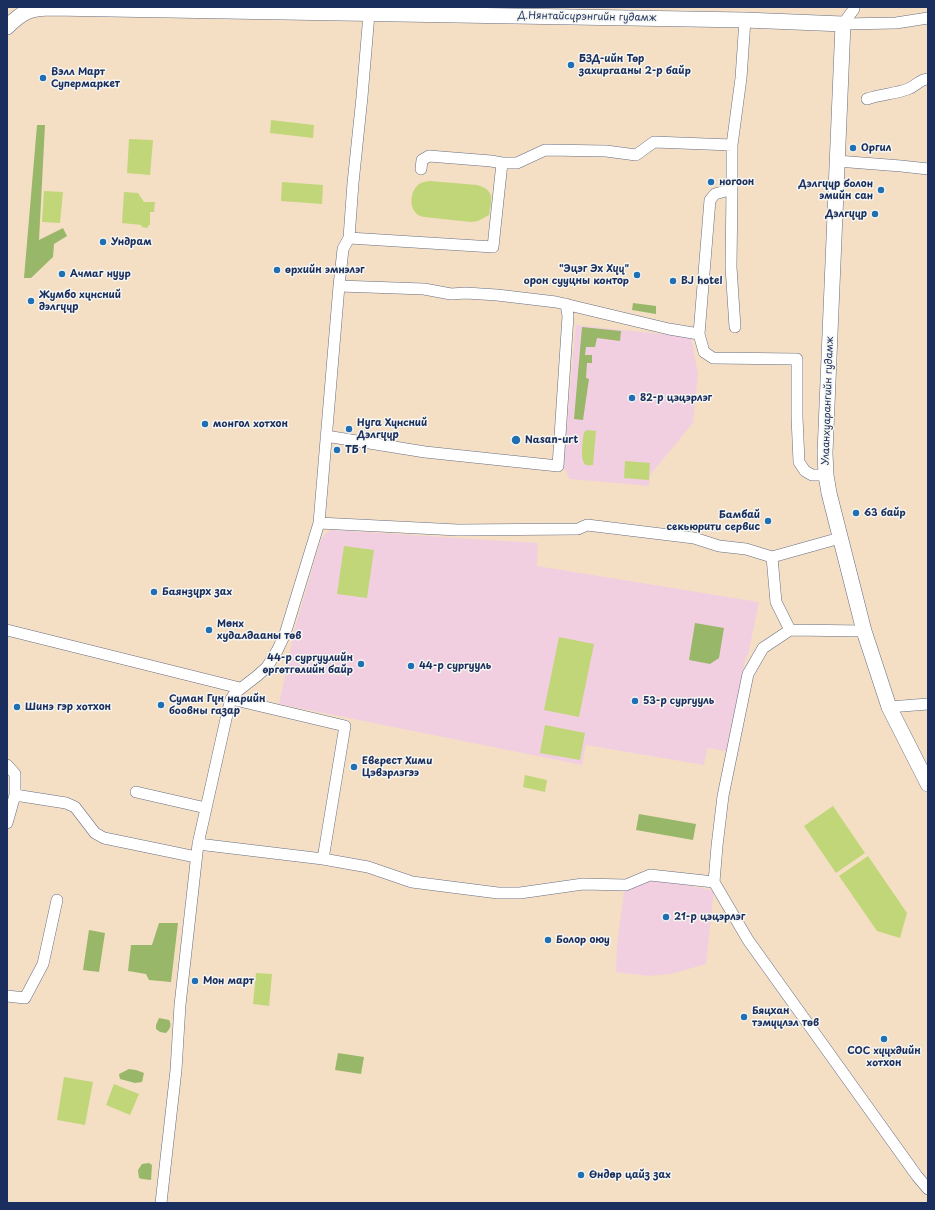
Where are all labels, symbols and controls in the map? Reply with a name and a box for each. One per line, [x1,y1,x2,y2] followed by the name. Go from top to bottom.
[518,10,656,24] street label: Д.Нянтайсүрэнгийн гудамж
[579,53,691,76] place label: БЗД-ийн Төр захиргааны 2-р байр
[566,60,576,70] marker: БЗД-ийн Төр захиргааны 2-р байр
[51,66,120,90] place label: Вэлл Март Супермаркет
[38,73,48,83] marker: Вэлл Март Супермаркет
[861,142,891,154] place label: Оргил
[848,143,858,153] marker: Оргил
[719,176,754,188] place label: ногоон
[706,177,716,187] marker: ногоон
[798,178,873,202] place label: Дэлгүүр болон эмийн сан
[876,185,886,195] marker: Дэлгүүр болон эмийн сан
[825,208,867,220] place label: Дэлгүүр
[870,209,880,219] marker: Дэлгүүр
[111,236,152,248] place label: Ундрам
[98,237,108,247] marker: Ундрам
[524,263,629,286] place label: "Эцэг Эх Хүү" орон сууцны контор
[285,264,365,276] place label: өрхийн эмнэлэг
[272,265,282,275] marker: өрхийн эмнэлэг
[70,268,131,280] place label: Ачмаг нуур
[57,269,67,279] marker: Ачмаг нуур
[632,270,642,280] marker: "Эцэг Эх Хүү" орон сууцны контор
[681,275,722,287] place label: BJ hotel
[668,276,678,286] marker: BJ hotel
[39,289,121,312] place label: Жумбо хүнсний дэлгүүр
[26,296,36,306] marker: Жумбо хүнсний дэлгүүр
[820,337,836,465] street label: Улаанхуарангийн гудамж
[640,392,712,404] place label: 82-р цэцэрлэг
[627,393,637,403] marker: 82-р цэцэрлэг
[357,417,427,440] place label: Нуга Хүнсний Дэлгүүр
[213,418,288,430] place label: монгол хотхон
[200,419,210,429] marker: монгол хотхон
[344,424,354,434] marker: Нуга Хүнсний Дэлгүүр
[510,434,522,446] marker: Nasan-urt
[525,434,578,446] place label: Nasan-urt
[345,444,367,456] place label: ТБ 1
[332,445,342,455] marker: ТБ 1
[864,507,906,519] place label: 63 байр
[851,508,861,518] marker: 63 байр
[666,509,760,532] place label: Бамбай секьюрити сервис
[763,516,773,526] marker: Бамбай секьюрити сервис
[162,586,232,598] place label: Баянзүрх зах
[149,587,159,597] marker: Баянзүрх зах
[217,618,301,642] place label: Мөнх худалдааны төв
[204,625,214,635] marker: Мөнх худалдааны төв
[262,652,353,676] place label: 44-р сургуулийн өргөтгөлийн байр
[356,659,366,669] marker: 44-р сургуулийн өргөтгөлийн байр
[419,660,491,672] place label: 44-р сургууль
[406,661,416,671] marker: 44-р сургууль
[169,693,265,716] place label: Суман Гүн нарийн боовны газар
[643,695,714,707] place label: 53-р сургууль
[630,696,640,706] marker: 53-р сургууль
[156,700,166,710] marker: Суман Гүн нарийн боовны газар
[25,701,111,713] place label: Шинэ гэр хотхон
[12,702,22,712] marker: Шинэ гэр хотхон
[362,755,432,778] place label: Еверест Хими Цэвэрлэгээ
[349,762,359,772] marker: Еверест Хими Цэвэрлэгээ
[674,911,745,923] place label: 21-р цэцэрлэг
[661,912,671,922] marker: 21-р цэцэрлэг
[556,934,610,946] place label: Болор оюу
[543,935,553,945] marker: Болор оюу
[203,975,254,987] place label: Мон март
[190,976,200,986] marker: Мон март
[752,1005,819,1028] place label: Бяцхан тэмүүлэл төв
[739,1012,749,1022] marker: Бяцхан тэмүүлэл төв
[879,1034,889,1044] marker: СОС хүүхдийн хотхон
[847,1045,921,1068] place label: СОС хүүхдийн хотхон
[589,1169,671,1181] place label: Өндөр цайз зах
[576,1170,586,1180] marker: Өндөр цайз зах

